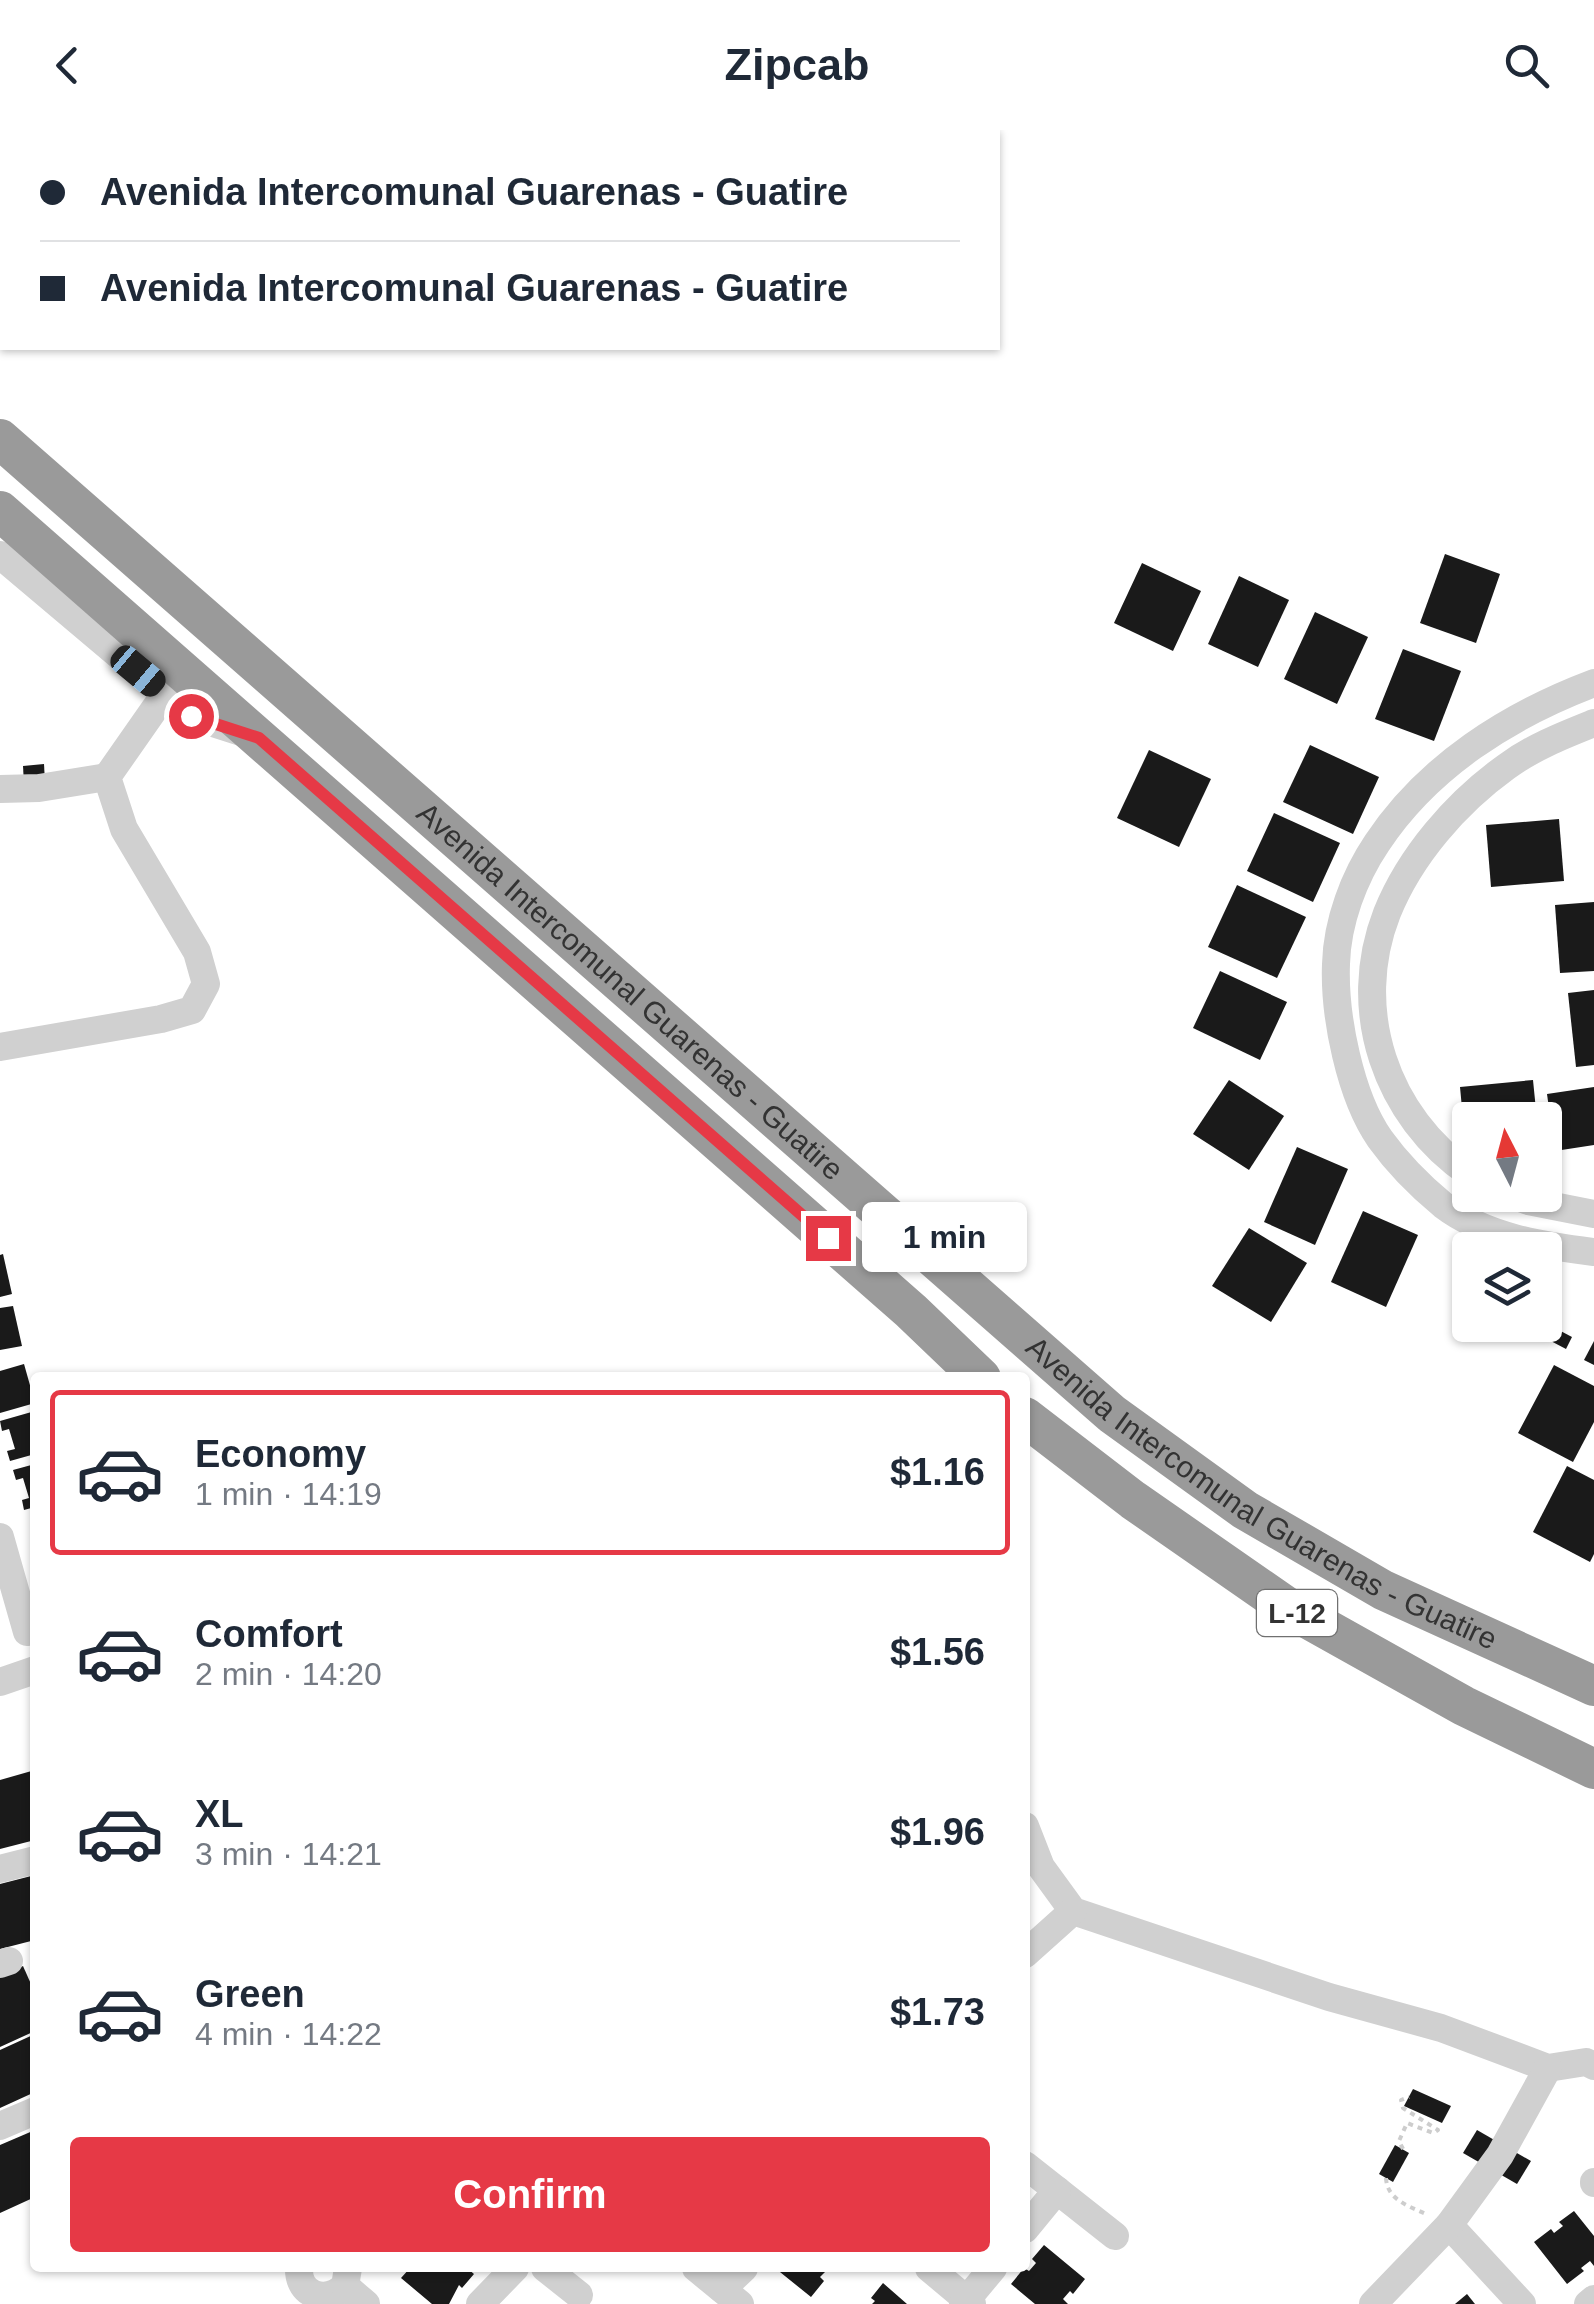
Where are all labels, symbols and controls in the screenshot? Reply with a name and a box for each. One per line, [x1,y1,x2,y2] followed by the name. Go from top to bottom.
[40,38,95,93] icon: back
[1499,38,1554,93] icon: search
[724,39,870,90] text: Zipcab
[100,171,848,213] text: Avenida Intercomunal Guarenas - Guatire
[100,267,848,309] text: Avenida Intercomunal Guarenas - Guatire
[105,640,171,702] car
[169,694,214,739] route start
[411,796,850,1186] street label: Avenida Intercomunal Guarenas - Guatire
[1452,1102,1562,1212] north arrow
[1452,1102,1562,1342] map controls
[863,1203,1028,1273] callout: 1 min
[806,1216,851,1261] route end
[903,1219,986,1255] text: 1 min
[1452,1232,1562,1342] button: layers
[1020,1330,1502,1656] street label: Avenida Intercomunal Guarenas - Guatire
[75,1428,165,1518] icon: car
[195,1433,366,1475] text: Economy
[890,1451,985,1493] text: $1.16
[195,1476,382,1512] text: 1 min · 14:19
[1257,1590,1337,1636] road number: L-12
[75,1608,165,1698] icon: car
[195,1613,343,1655] text: Comfort
[890,1631,985,1673] text: $1.56
[195,1656,382,1692] text: 2 min · 14:20
[75,1788,165,1878] icon: car
[195,1793,244,1835] text: XL
[890,1811,985,1853] text: $1.96
[195,1836,382,1872] text: 3 min · 14:21
[75,1968,165,2058] icon: car
[195,1973,305,2015] text: Green
[890,1991,985,2033] text: $1.73
[195,2016,382,2052] text: 4 min · 14:22
[70,2137,990,2252] button: Confirm

